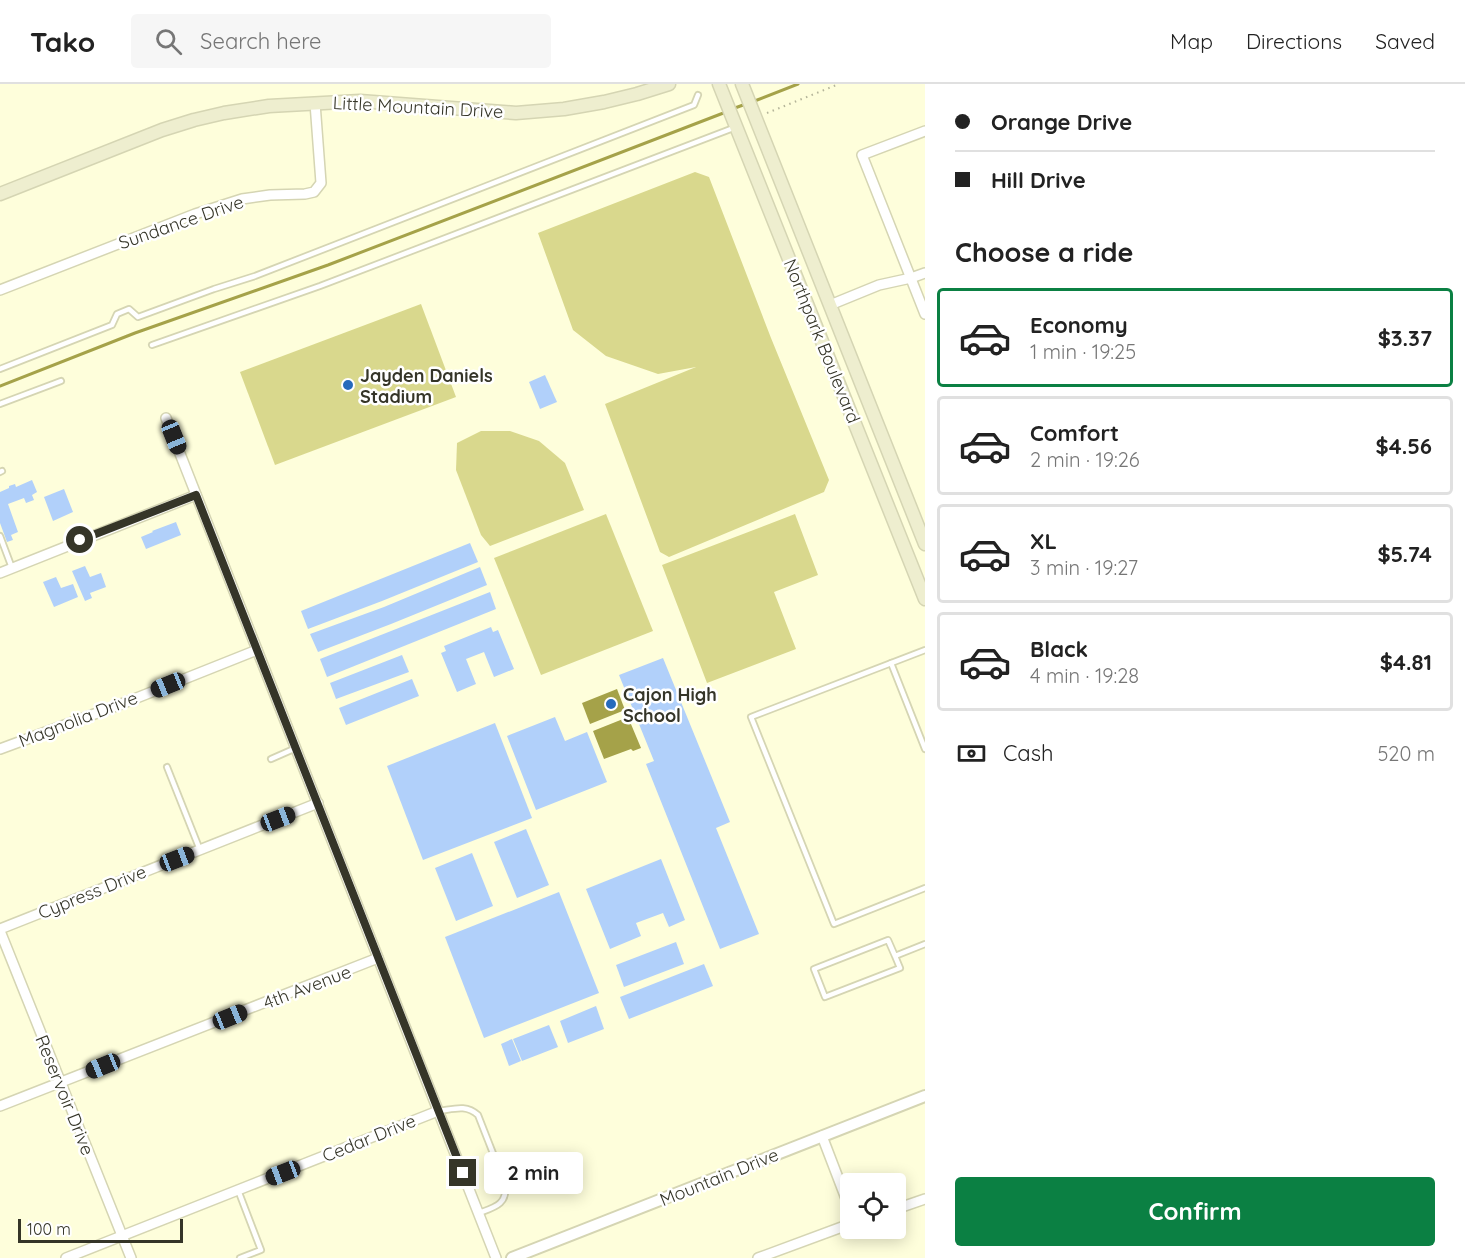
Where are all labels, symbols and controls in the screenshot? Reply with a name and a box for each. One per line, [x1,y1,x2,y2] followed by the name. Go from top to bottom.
[131,14,551,68] search box
[30,24,95,59] text: Tako
[152,25,185,58] icon: search
[200,27,322,55] text: Search here
[1170,28,1213,54] text: Map
[1246,28,1342,54] text: Directions
[1375,28,1435,54] text: Saved
[332,91,504,123] street label: Little Mountain Drive
[991,108,1132,136] text: Orange Drive
[991,166,1086,194] text: Hill Drive
[115,190,247,254] street label: Sundance Drive
[955,235,1133,269] text: Choose a ride
[779,255,865,427] street label: Northpark Boulevard
[958,311,1012,365] icon: car
[1030,311,1128,339] text: Economy
[1378,324,1432,352] text: $3.37
[1030,339,1136,364] text: 1 min · 19:25
[360,364,493,408] place label: Jayden Daniels Stadium
[341,378,355,392] marker: Jayden Daniels Stadium
[159,417,189,457] car
[958,419,1012,473] icon: car
[1030,419,1119,447] text: Comfort
[1376,432,1432,460] text: $4.56
[1030,447,1140,472] text: 2 min · 19:26
[66,526,93,553] route start
[958,527,1012,581] icon: car
[1030,527,1057,555] text: XL
[1377,540,1432,568] text: $5.74
[1030,555,1138,580] text: 3 min · 19:27
[958,635,1012,689] icon: car
[1030,635,1088,663] text: Black
[1380,648,1432,676] text: $4.81
[1030,663,1139,688] text: 4 min · 19:28
[148,670,188,700] car
[623,683,717,727] place label: Cajon High School
[15,686,141,752] street label: Magnolia Drive
[604,697,618,711] marker: Cajon High School
[955,737,988,770] icon: cash
[1003,739,1054,767] text: Cash
[1377,741,1435,766] text: 520 m
[258,804,298,834] car
[157,844,197,874] car
[35,860,149,924] street label: Cypress Drive
[260,960,354,1014] street label: 4th Avenue
[210,1002,250,1032] car
[30,1031,100,1159] street label: Reservoir Drive
[83,1051,123,1081] car
[319,1109,419,1167] street label: Cedar Drive
[656,1143,782,1211] street label: Mountain Drive
[484,1152,583,1194] callout: 2 min
[263,1158,303,1188] car
[449,1159,476,1186] route end
[507,1160,560,1185] text: 2 min
[840,1173,906,1239] map controls
[840,1173,906,1239] button: locate
[955,1177,1435,1246] button: Confirm
[18,1216,183,1244] scale bar
[27,1219,71,1239] text: 100 m

